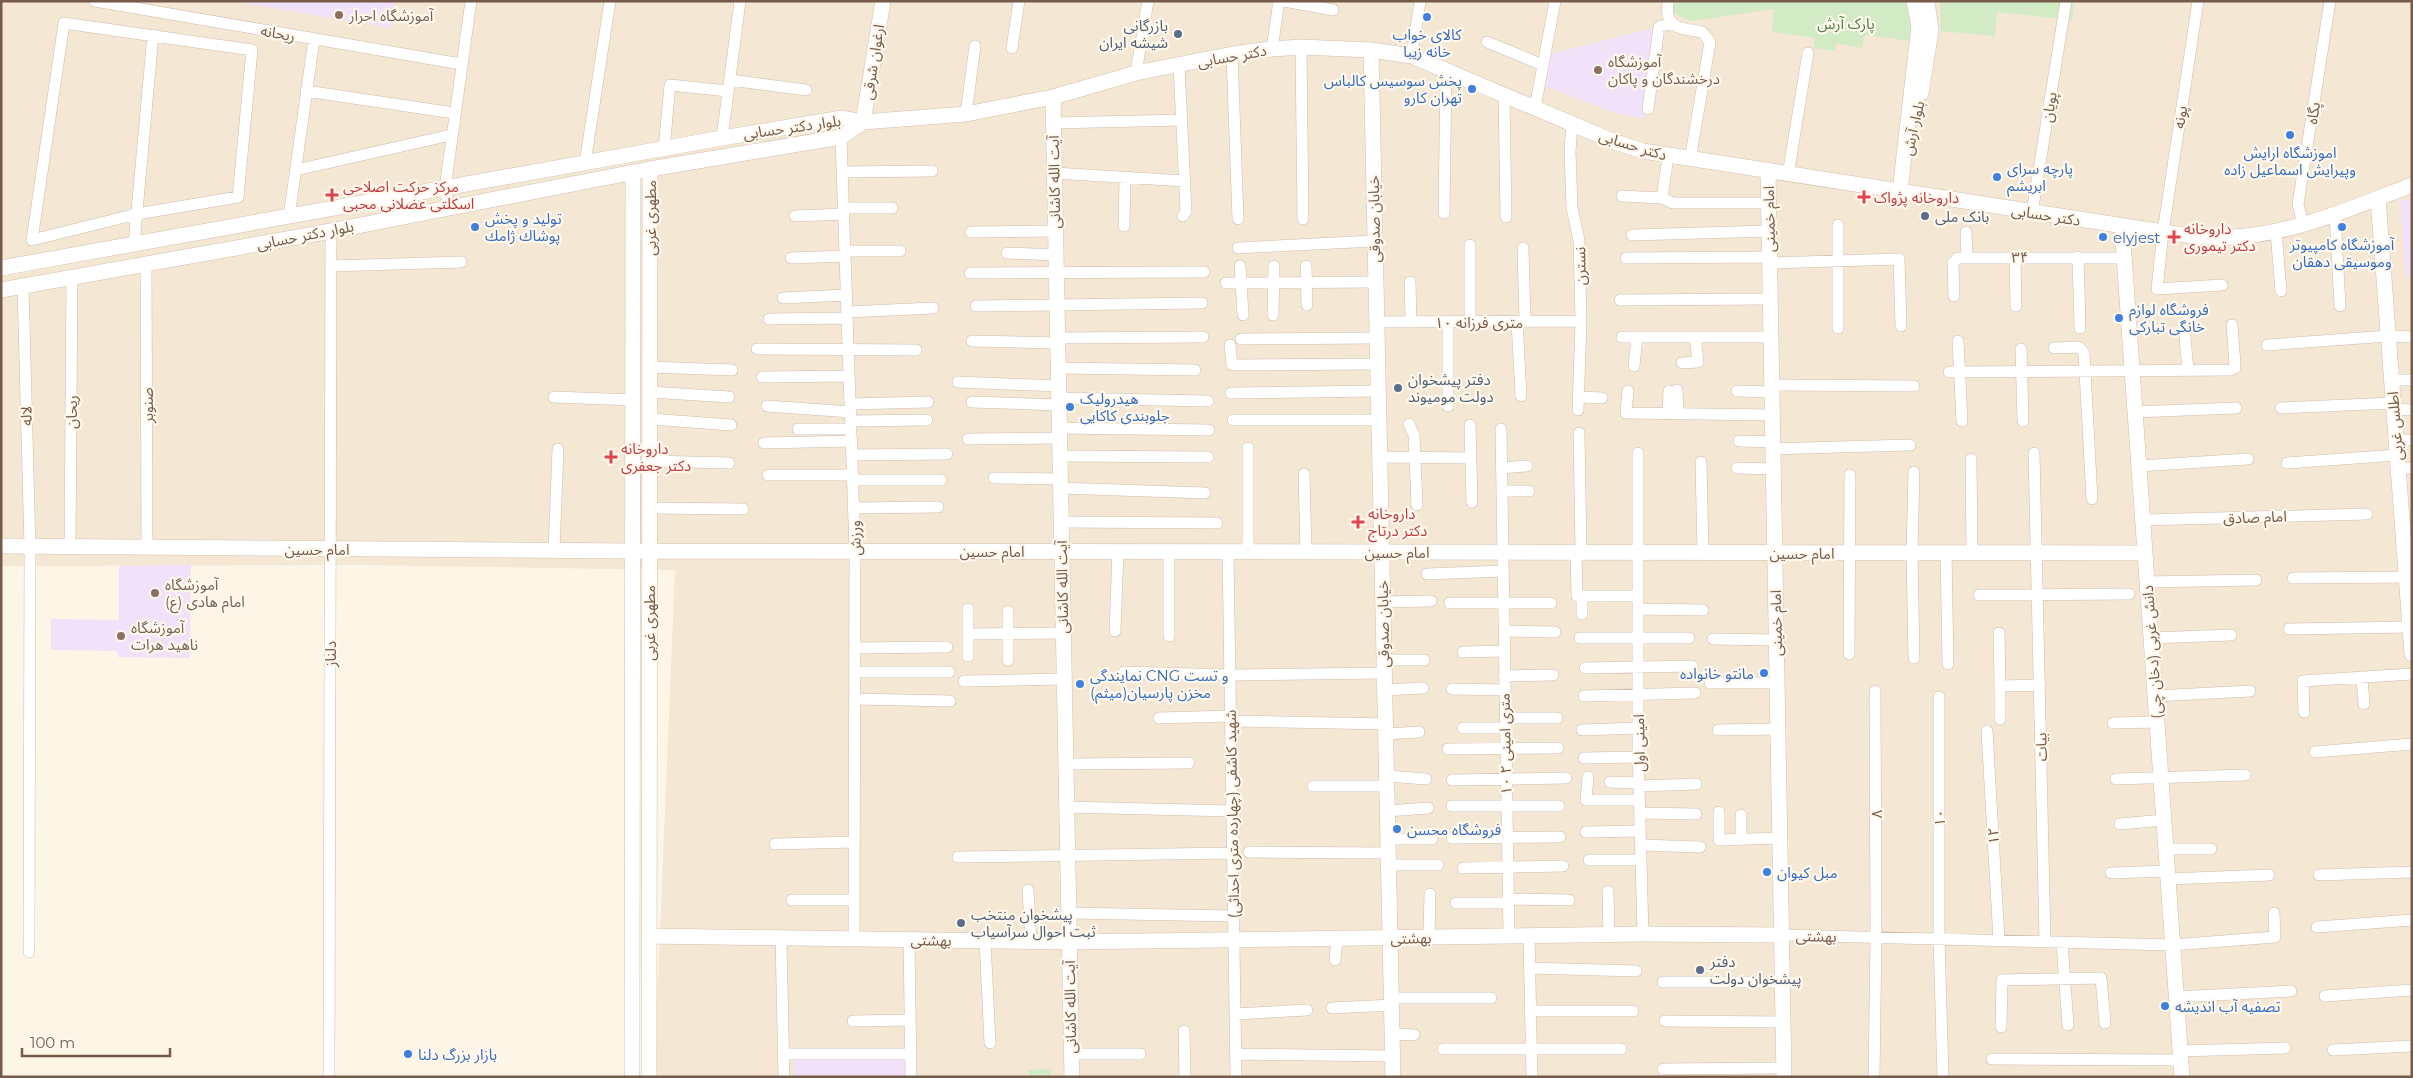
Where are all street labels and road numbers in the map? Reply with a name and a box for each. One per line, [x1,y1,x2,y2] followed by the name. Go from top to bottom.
[259,21,297,45] street label: ریحانه
[858,23,888,101] street label: ارغوان شرقی
[1196,41,1268,71] street label: دکتر حسابی
[2037,90,2062,124] street label: پویان
[1898,99,1928,157] street label: بلوار آرش
[2302,100,2325,126] street label: پگاه
[2169,104,2192,130] street label: پونه
[742,111,842,143] street label: بلوار دکتر حسابی
[1597,126,1669,164] street label: دکتر حسابی
[1044,135,1064,229] street label: آیت الله کاشانی
[1364,175,1384,263] street label: خیابان صدوقی
[641,180,660,256] street label: مطهری غربی
[1759,186,1781,252] street label: امام خمینی
[2010,200,2082,230] street label: دکتر حسابی
[255,216,355,254] street label: بلوار دکتر حسابی
[1570,247,1590,285] street label: نسترن
[2011,247,2029,267] street label: ۳۴
[1435,313,1523,332] street label: ۱۰ متری فرزانه
[138,387,157,424] street label: صنوبر
[2383,391,2407,461] street label: اطلس غربی
[62,395,81,429] street label: ریحان
[16,406,36,426] street label: لاله
[2223,506,2287,530] street label: امام صادق
[845,520,865,556] street label: ورزش
[284,540,350,561] street label: امام حسین
[1052,540,1072,634] street label: آیت الله کاشانی
[959,542,1025,563] street label: امام حسین
[1364,543,1430,564] street label: امام حسین
[1769,544,1835,565] street label: امام حسین
[1373,580,1393,668] street label: خیابان صدوقی
[2138,584,2167,720] street label: دانش غربی (دخان چی)
[640,585,659,661] street label: مطهری غربی
[1766,590,1788,656] street label: امام خمینی
[321,641,340,668] street label: دلناز
[1495,693,1515,795] street label: ۱۰ متری امینی ۲
[1221,709,1244,918] street label: شهید کاشفی (چهارده متری احداثی)
[1629,714,1649,772] street label: امینی اول
[2031,732,2051,762] street label: بیات
[1867,809,1886,818] street label: ۸
[1930,809,1949,827] street label: ۱۰
[1983,827,2003,845] street label: ۱۲
[1795,926,1837,946] street label: بهشتی
[1390,928,1432,948] street label: بهشتی
[910,930,952,950] street label: بهشتی
[1060,960,1080,1054] street label: آیت الله کاشانی

